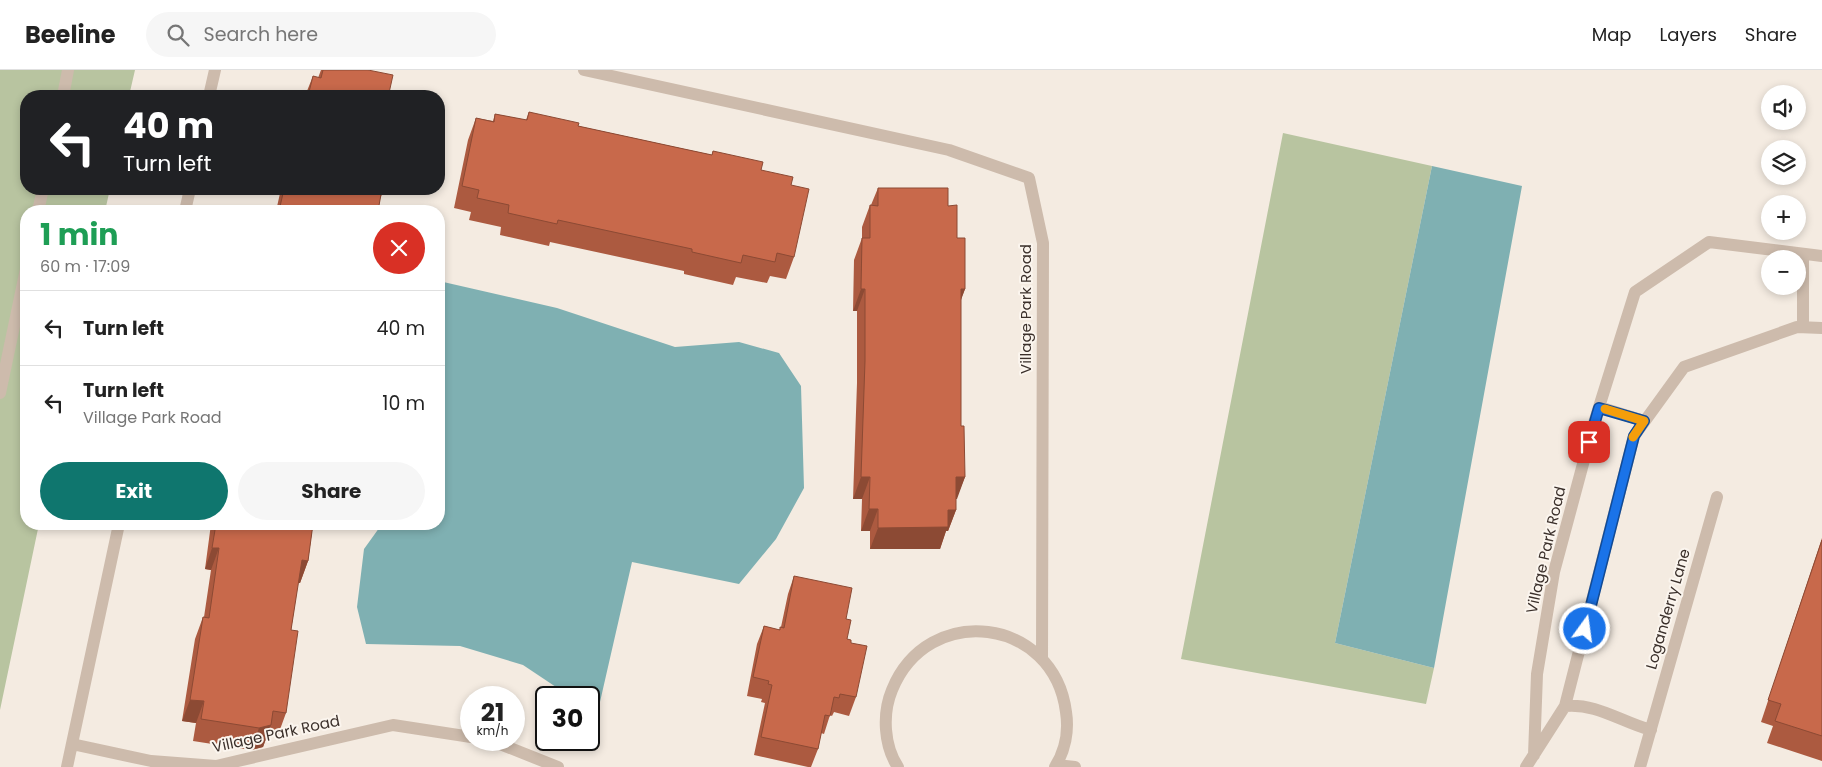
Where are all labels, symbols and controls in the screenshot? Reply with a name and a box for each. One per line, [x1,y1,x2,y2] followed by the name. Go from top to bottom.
[146,12,496,57] search box
[25,18,116,51] text: Beeline
[164,21,192,49] icon: search
[204,21,318,48] text: Search here
[1592,22,1632,47] text: Map
[1660,22,1717,47] text: Layers
[1745,22,1797,47] text: Share
[1761,85,1806,295] map controls
[1761,85,1806,130] button: sound
[123,101,214,150] text: 40 m
[40,110,105,175] icon: left
[1761,140,1806,185] button: layers
[123,148,211,179] text: Turn left
[1761,195,1806,240] button: +
[40,213,118,256] text: 1 min
[373,222,425,274] button: close
[1015,244,1036,374] street label: Village Park Road
[1761,250,1806,295] button: −
[40,255,130,278] text: 60 m · 17:09
[40,314,68,342] icon: left
[83,315,164,342] text: Turn left
[376,315,425,342] text: 40 m
[83,377,164,404] text: Turn left
[40,389,68,417] icon: left
[382,390,425,417] text: 10 m
[83,406,222,429] text: Village Park Road
[1568,421,1610,463] pin
[1575,428,1603,456] icon: arrive
[40,462,228,520] button: Exit
[238,462,425,520] button: Share
[1521,484,1570,616] street label: Village Park Road
[1640,546,1695,672] street label: Loganderry Lane
[1558,602,1610,654] position arrow
[535,686,600,751] speed limit sign: 30
[481,695,504,730] text: 21
[210,710,342,757] street label: Village Park Road
[477,722,508,739] text: km/h

